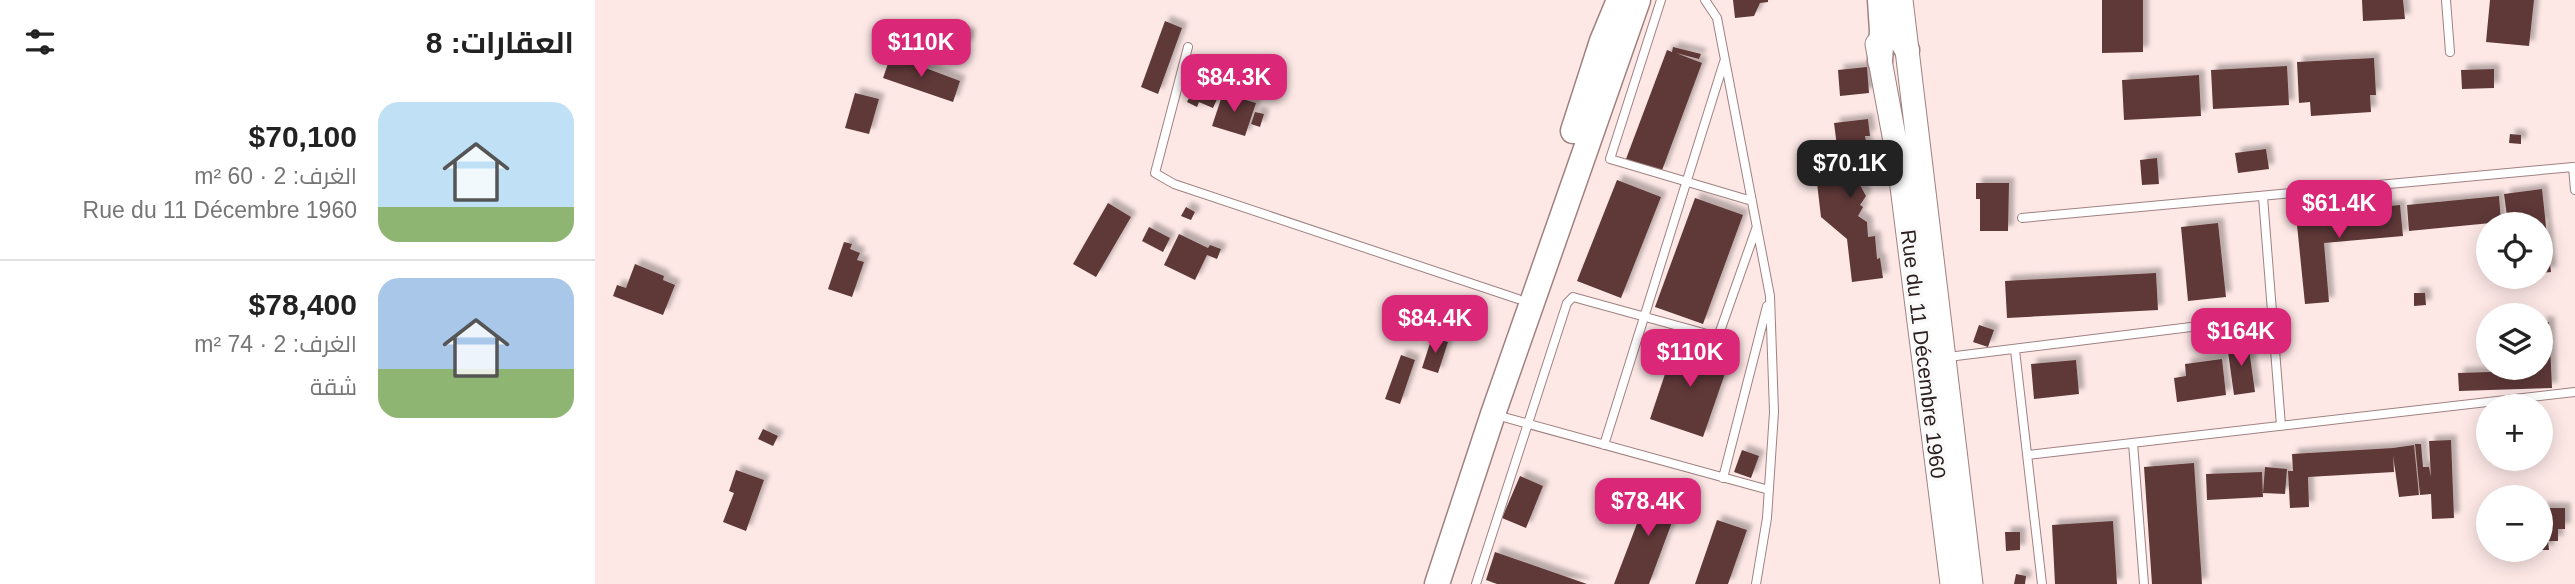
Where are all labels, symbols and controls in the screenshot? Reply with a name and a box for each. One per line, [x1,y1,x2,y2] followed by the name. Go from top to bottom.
[872,20,970,79] pin: $110K
[21,23,59,61] icon: filters
[426,26,574,59] text: العقارات: 8
[888,29,954,55] text: $110K
[1177,54,1291,114] pin: $84.3K
[1197,64,1271,90] text: $84.3K
[249,120,357,153] text: $70,100
[434,130,518,214] icon: home
[1793,140,1907,200] pin: $70.1K
[1813,150,1887,176] text: $70.1K
[194,163,357,189] text: الغرف: 2 · 60 m²
[2282,180,2396,240] pin: $61.4K
[2302,190,2376,216] text: $61.4K
[83,197,357,223] text: Rue du 11 Décembre 1960
[2476,212,2553,562] map controls
[2476,212,2553,289] button: locate
[1897,228,1950,480] street label: Rue du 11 Décembre 1960
[249,288,357,321] text: $78,400
[1378,296,1492,355] pin: $84.4K
[2476,303,2553,380] button: layers
[1398,305,1472,331] text: $84.4K
[434,306,518,390] icon: home
[2192,308,2290,368] pin: $164K
[2207,318,2275,344] text: $164K
[1641,330,1739,389] pin: $110K
[194,331,357,357] text: الغرف: 2 · 74 m²
[1657,339,1723,365] text: $110K
[310,374,357,400] text: شقة
[2476,394,2553,471] button: +
[1591,478,1705,538] pin: $78.4K
[2476,485,2553,562] button: −
[1611,488,1685,514] text: $78.4K

